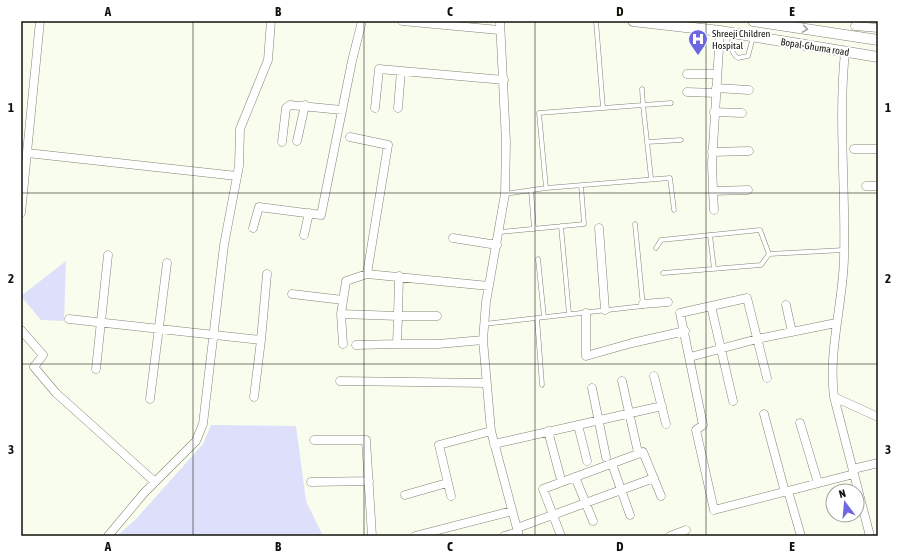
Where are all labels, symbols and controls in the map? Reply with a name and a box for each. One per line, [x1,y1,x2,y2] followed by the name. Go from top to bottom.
[104,4,112,19] text: A
[275,4,282,19] text: B
[447,4,453,19] text: C
[616,4,624,19] text: D
[789,4,795,19] text: E
[802,24,809,33] one-way arrow
[687,28,709,56] hospital icon: Shreeji Children Hospital
[712,28,770,51] place label: Shreeji Children Hospital
[780,36,850,58] street label: Bopal-Ghuma road
[8,100,14,115] text: 1
[885,100,891,115] text: 1
[8,271,14,286] text: 2
[885,271,891,286] text: 2
[8,442,14,457] text: 3
[885,442,891,457] text: 3
[825,483,865,523] north arrow
[837,487,847,500] text: N
[104,539,112,554] text: A
[275,539,282,554] text: B
[447,539,453,554] text: C
[616,539,624,554] text: D
[789,539,795,554] text: E

